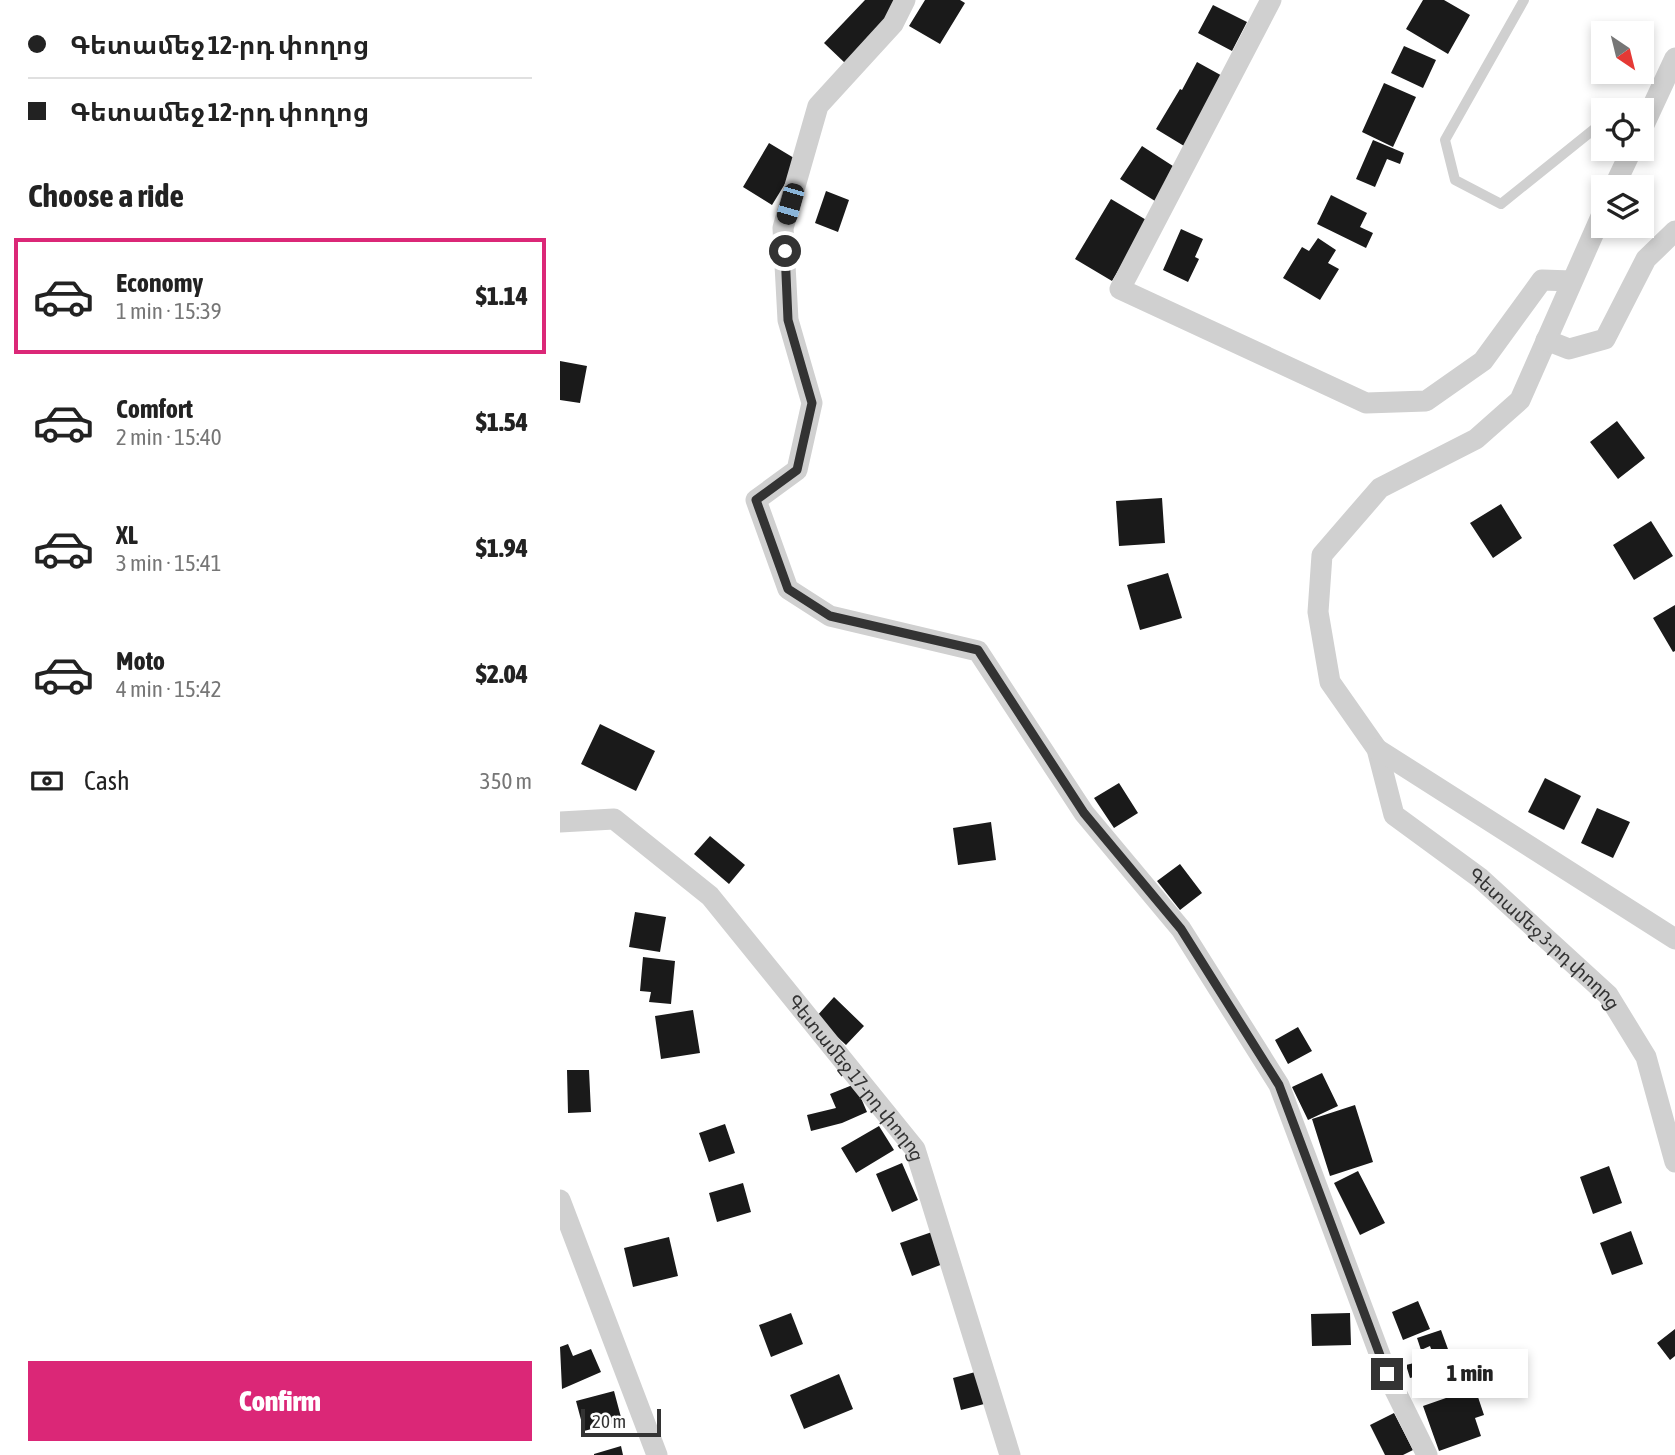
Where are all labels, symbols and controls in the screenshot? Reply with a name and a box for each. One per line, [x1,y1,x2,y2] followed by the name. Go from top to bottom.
[1591,21,1654,84] north arrow
[1591,21,1654,238] map controls
[70,30,369,60] text: Գետամեջ 12-րդ փողոց
[70,97,369,127] text: Գետամեջ 12-րդ փողոց
[1591,98,1654,161] button: locate
[1591,175,1654,238] button: layers
[28,177,184,214] text: Choose a ride
[775,181,806,227] car
[769,235,801,267] route start
[32,265,95,328] icon: car
[116,268,203,298] text: Economy
[476,281,528,311] text: $1.14
[116,298,222,324] text: 1 min · 15:39
[32,391,95,454] icon: car
[116,394,193,424] text: Comfort
[476,407,528,437] text: $1.54
[116,424,222,450] text: 2 min · 15:40
[32,517,95,580] icon: car
[116,520,138,550] text: XL
[476,533,528,563] text: $1.94
[116,550,222,576] text: 3 min · 15:41
[32,643,95,706] icon: car
[116,646,165,676] text: Moto
[476,659,528,689] text: $2.04
[116,676,222,702] text: 4 min · 15:42
[28,762,66,800] icon: cash
[84,766,130,796] text: Cash
[480,768,532,794] text: 350 m
[1465,863,1625,1014] street label: Գետամեջ 3-րդ փողոց
[783,990,929,1164] street label: Գետամեջ 17-րդ փողոց
[1412,1350,1527,1398] callout: 1 min
[1371,1358,1403,1390] route end
[1447,1360,1493,1386] text: 1 min
[28,1361,532,1441] button: Confirm
[581,1406,662,1438] scale bar
[592,1410,626,1432] text: 20 m

